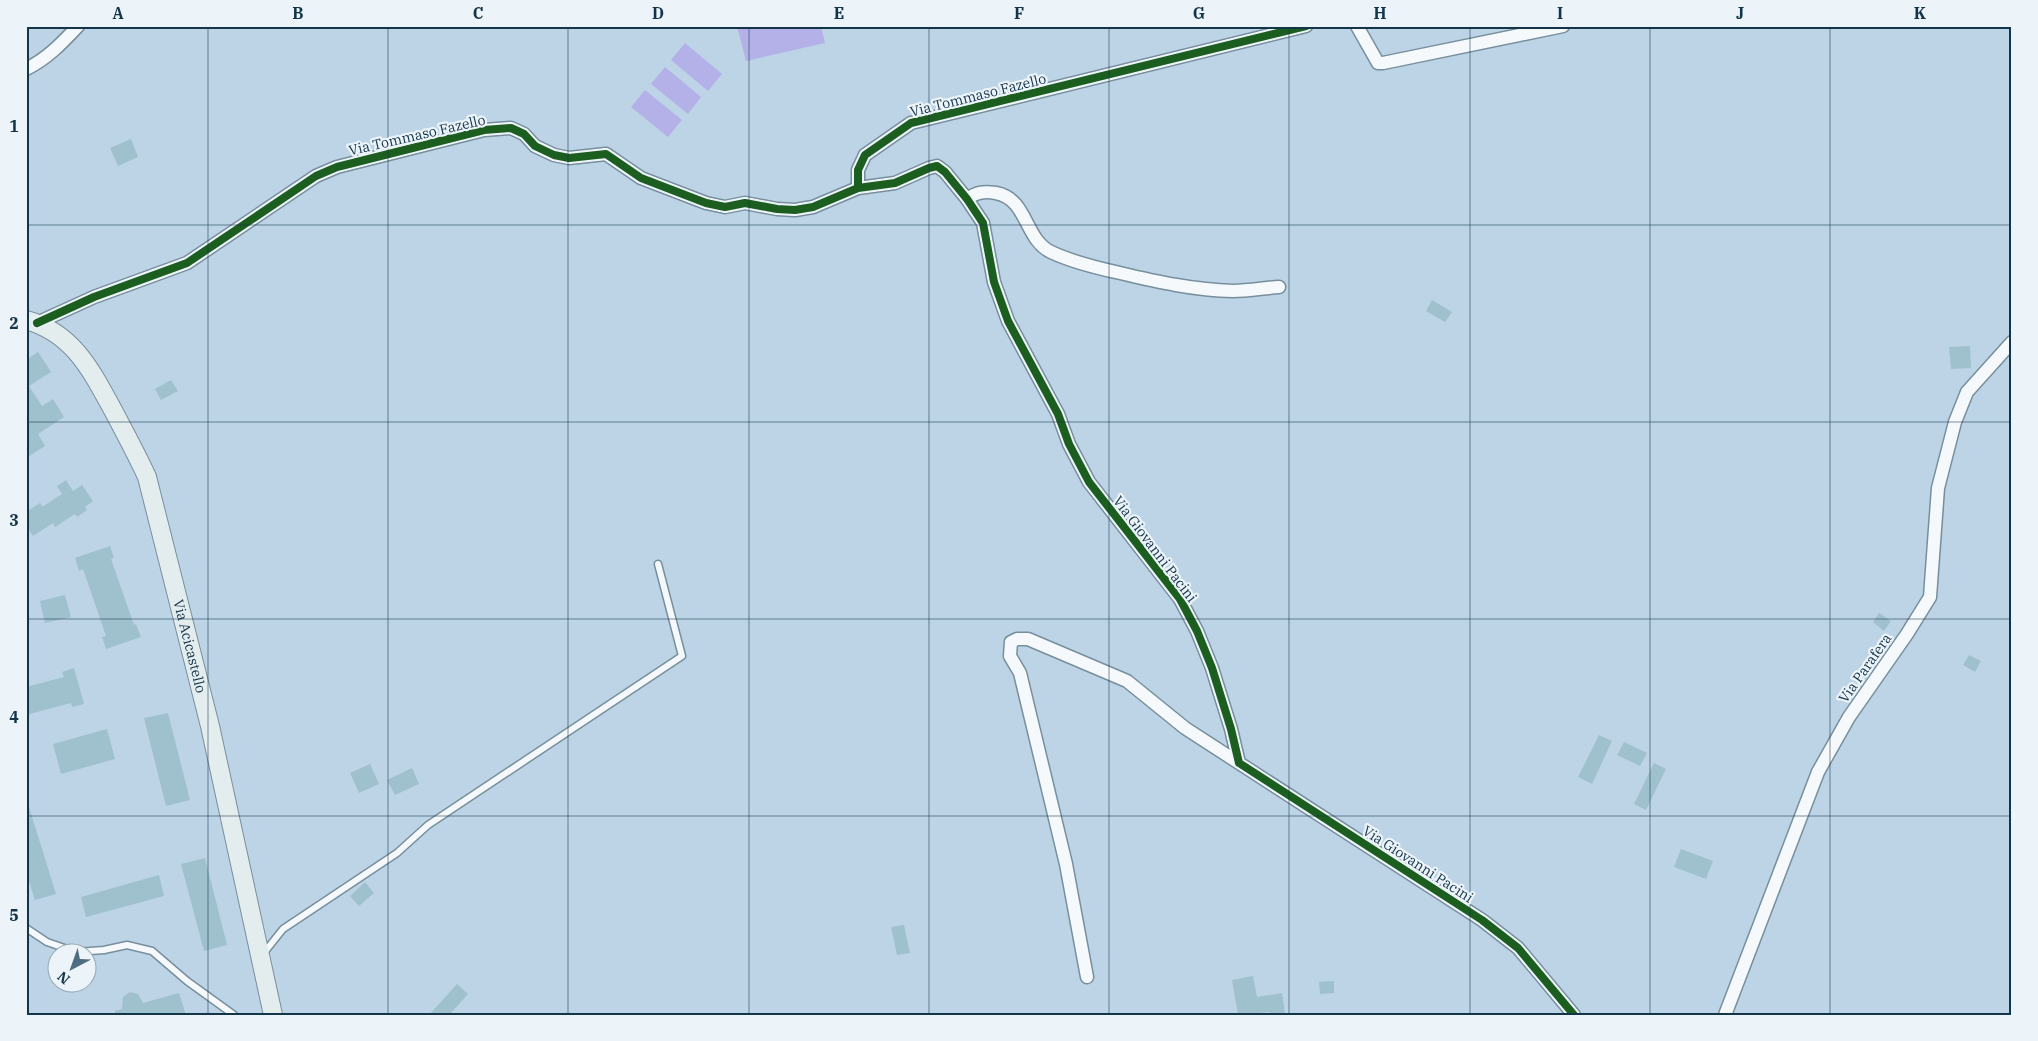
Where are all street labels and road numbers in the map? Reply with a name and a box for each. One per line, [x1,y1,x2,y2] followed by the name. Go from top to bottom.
[908,69,1048,121] street label: Via Tommaso Fazello
[347,111,487,159] street label: Via Tommaso Fazello
[1109,492,1201,606] street label: Via Giovanni Pacini
[169,598,210,695] street label: Via Acicastello
[1835,630,1896,706] street label: Via Parafera
[1359,822,1477,906] street label: Via Giovanni Pacini

